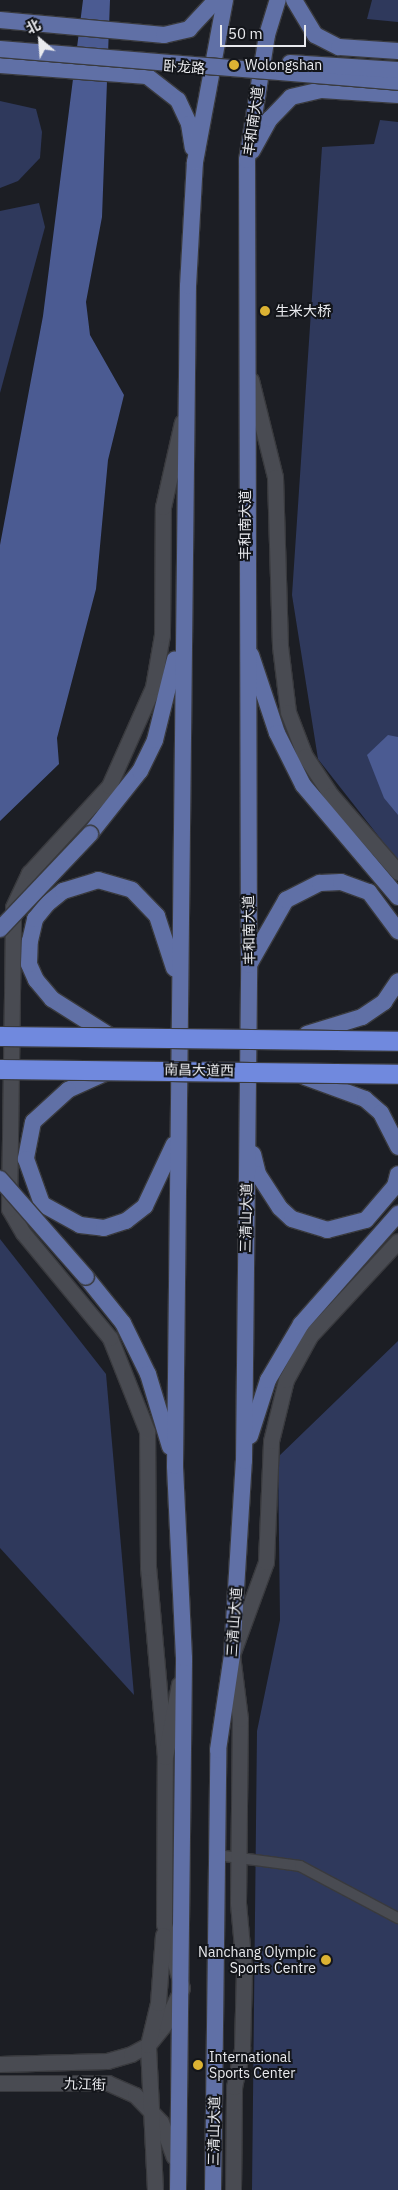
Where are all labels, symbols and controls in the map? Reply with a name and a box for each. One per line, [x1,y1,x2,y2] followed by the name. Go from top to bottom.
[15,15,65,65] north arrow
[23,15,44,38] text: 北
[223,15,309,47] scale bar
[228,24,263,43] text: 50 m
[162,57,206,77] street label: 卧龙路
[245,57,322,73] place label: Wolongshan
[227,58,241,72] marker: Wolongshan
[240,85,266,157] street label: 丰和南大道
[275,303,331,319] place label: 生米大桥
[259,305,271,317] marker: 生米大桥
[237,490,253,560] street label: 丰和南大道
[240,895,258,965] street label: 丰和南大道
[164,1061,234,1079] street label: 南昌大道西
[237,1183,255,1253] street label: 三清山大道
[223,1586,245,1658] street label: 三清山大道
[198,1944,316,1976] place label: Nanchang Olympic Sports Centre
[320,1954,332,1966] marker: Nanchang Olympic Sports Centre
[209,2049,295,2082] place label: International Sports Center
[191,2058,205,2072] marker: International Sports Center
[64,2075,106,2093] street label: 九江街
[205,2096,223,2166] street label: 三清山大道

